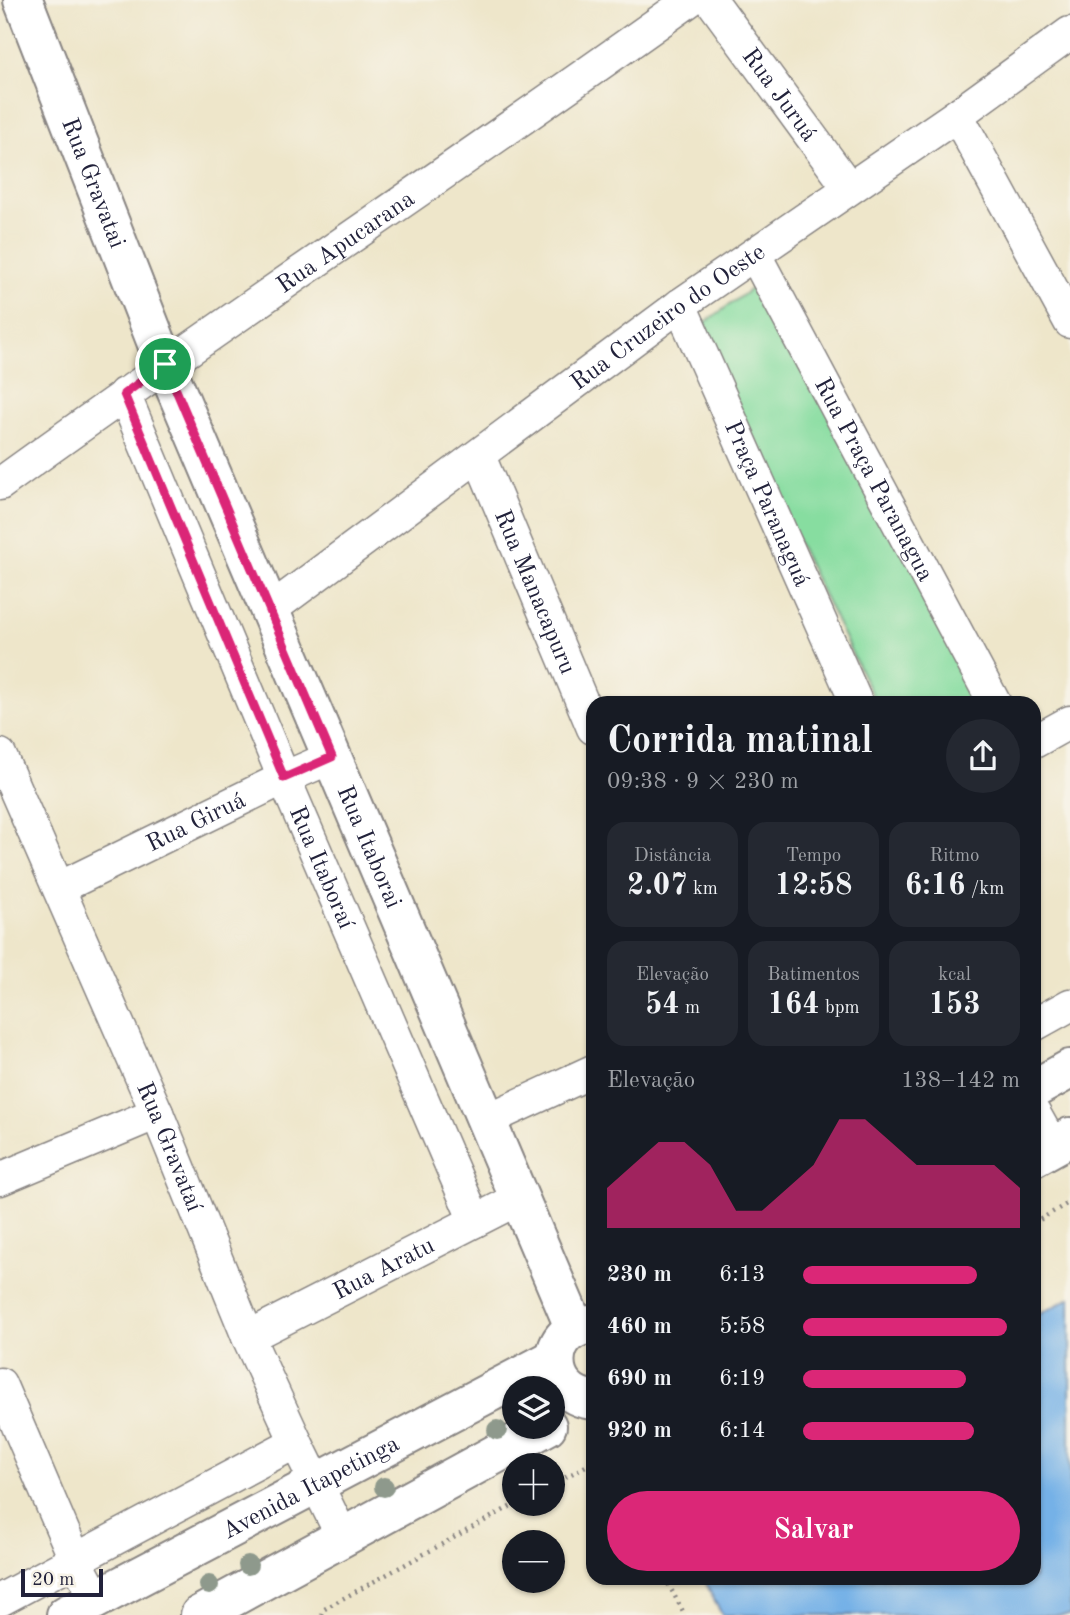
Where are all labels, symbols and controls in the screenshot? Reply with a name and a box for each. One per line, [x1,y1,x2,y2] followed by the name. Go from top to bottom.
[737,44,821,147] street label: Rua Juruá
[56,115,129,252] street label: Rua Gravatai
[273,187,420,299] street label: Rua Apucarana
[567,241,770,396] street label: Rua Cruzeiro do Oeste
[135,334,195,394] pin
[146,345,184,383] icon: arrive
[809,374,937,586] street label: Rua Praça Paranagua
[719,418,813,591] street label: Praça Paranaguá
[489,507,579,678] street label: Rua Manacapuru
[946,719,1020,793] button: share
[607,723,873,761] text: Corrida matinal
[607,770,799,793] text: 09:38 · 9 × 230 m
[332,782,405,912] street label: Rua Itaborai
[143,789,250,857] street label: Rua Giruá
[284,803,358,933] street label: Rua Itaboraí
[634,847,711,866] text: Distância
[786,847,841,866] text: Tempo
[930,847,979,866] text: Ritmo
[627,871,688,901] text: 2.07
[775,871,853,901] text: 12:58
[905,871,965,901] text: 6:16
[688,880,718,899] text: km
[965,880,1004,899] text: /km
[636,966,709,985] text: Elevação
[767,966,860,985] text: Batimentos
[938,966,971,985] text: kcal
[645,990,680,1020] text: 54
[767,990,820,1020] text: 164
[928,990,981,1020] text: 153
[680,999,700,1018] text: m
[820,999,860,1018] text: bpm
[607,1069,695,1092] text: Elevação
[901,1069,1020,1092] text: 138–142 m
[131,1079,206,1216] street label: Rua Gravataí
[330,1234,439,1305] street label: Rua Aratu
[607,1263,672,1286] text: 230 m
[719,1263,765,1286] text: 6:13
[607,1315,672,1338] text: 460 m
[719,1315,765,1338] text: 5:58
[607,1367,672,1390] text: 690 m
[719,1367,765,1390] text: 6:19
[502,1376,565,1593] map controls
[502,1376,565,1439] button: layers
[607,1419,672,1442] text: 920 m
[719,1419,765,1442] text: 6:14
[219,1432,404,1545] street label: Avenida Itapetinga
[502,1453,565,1516] button: +
[607,1491,1020,1571] button: Salvar
[502,1530,565,1593] button: −
[21,1566,103,1598] scale bar
[32,1571,74,1590] text: 20 m

